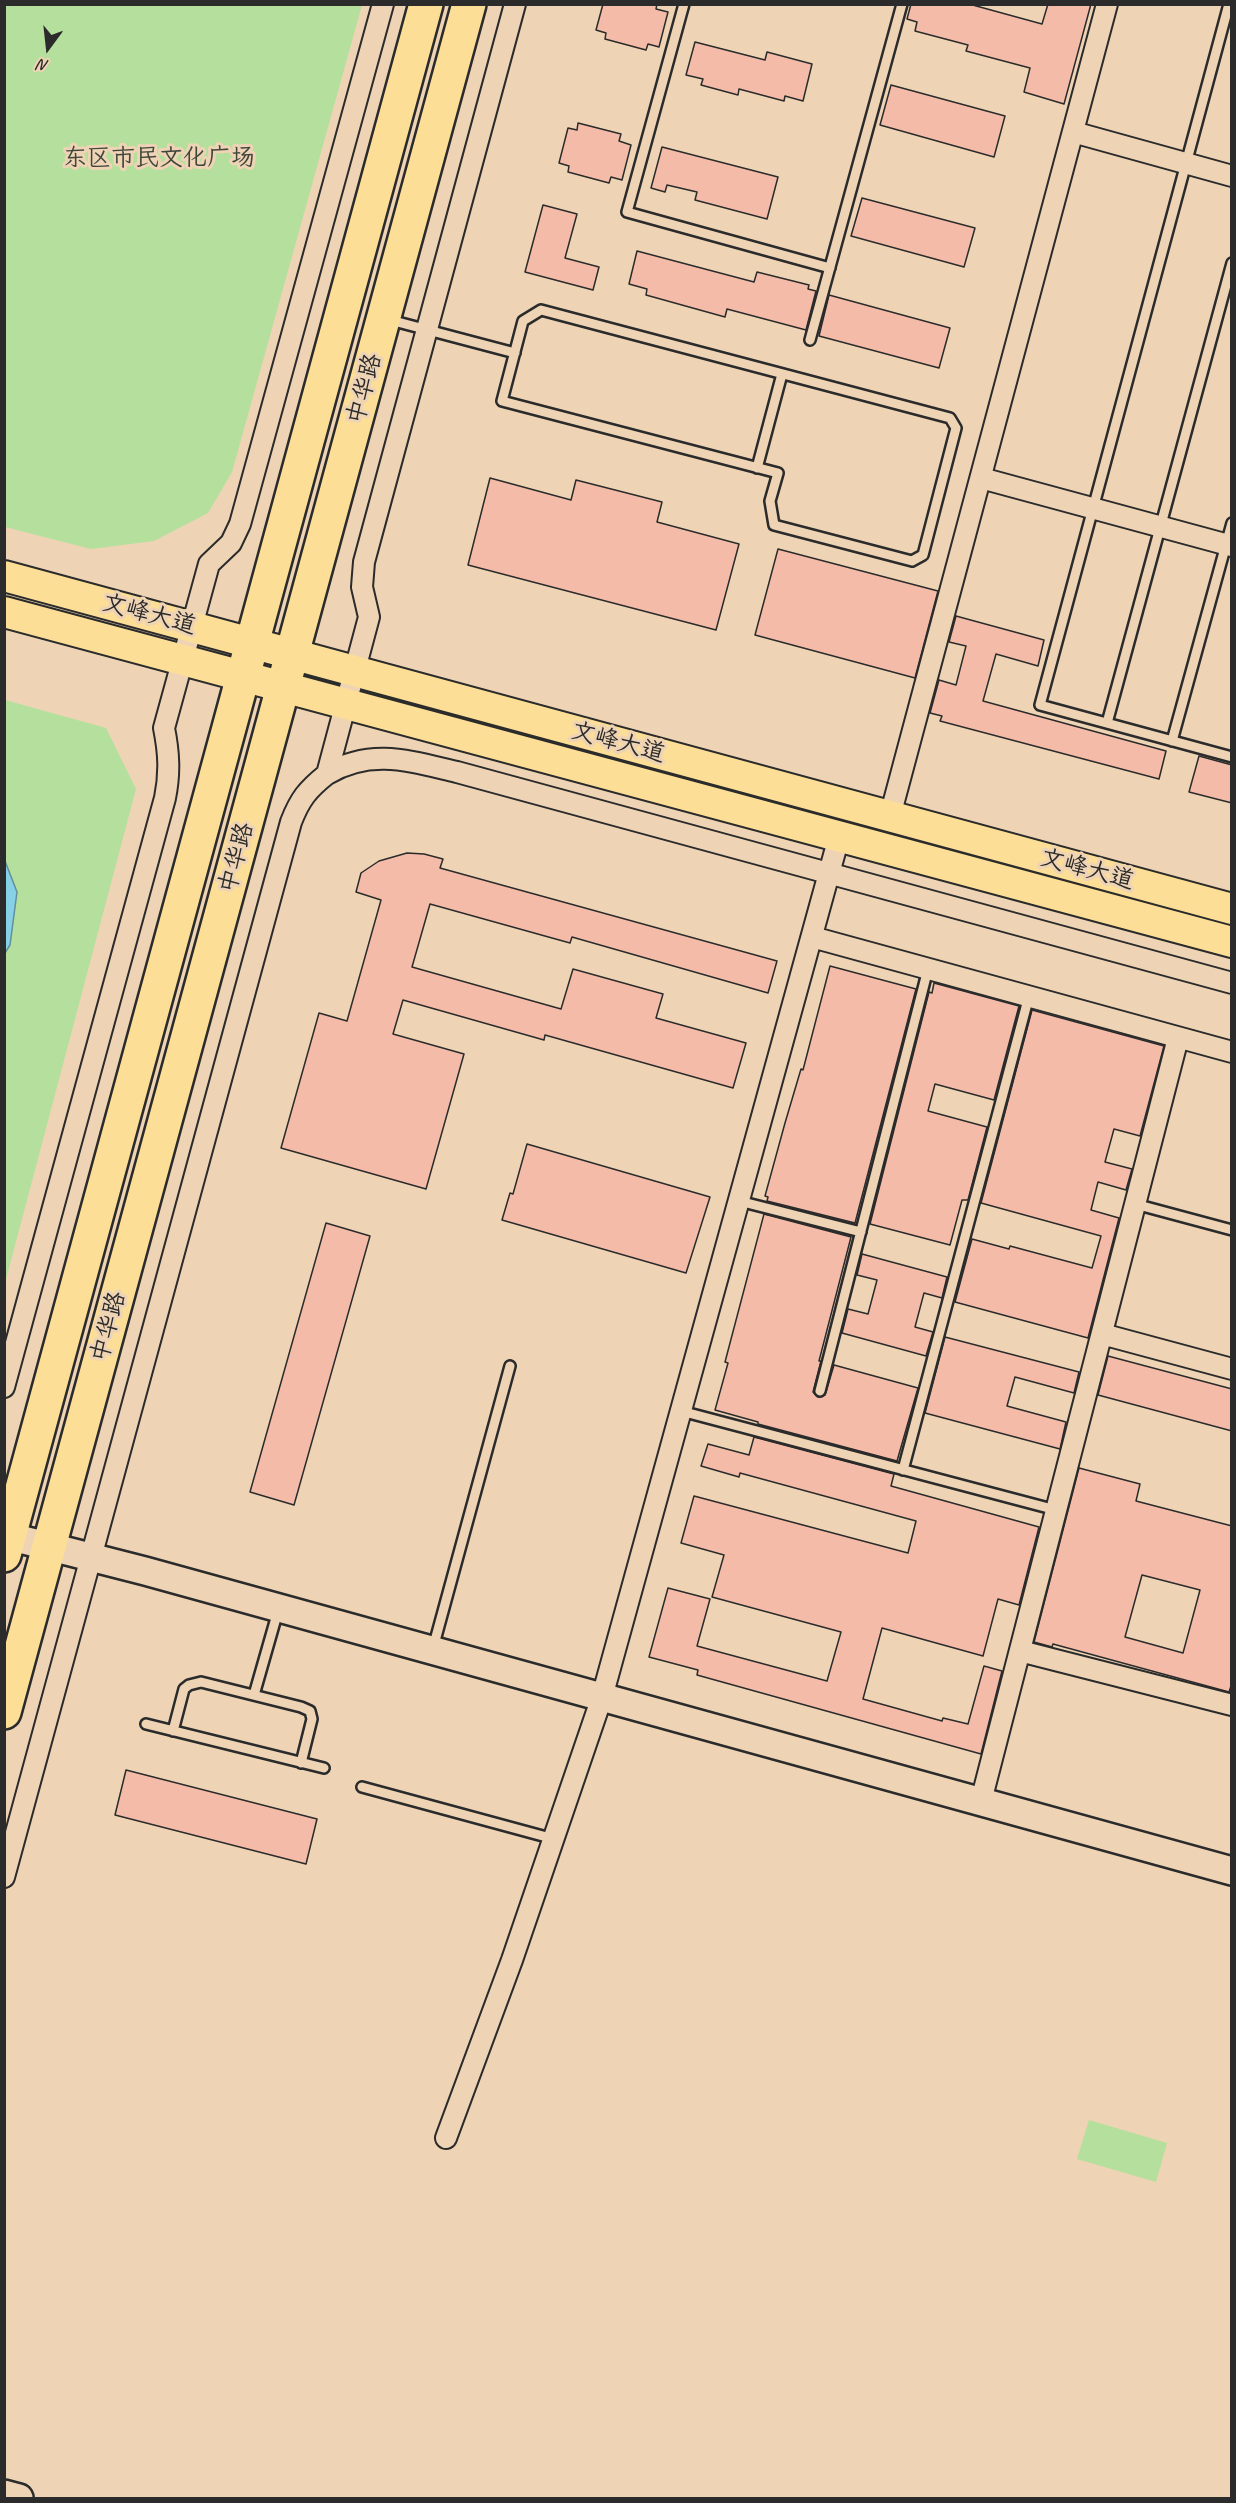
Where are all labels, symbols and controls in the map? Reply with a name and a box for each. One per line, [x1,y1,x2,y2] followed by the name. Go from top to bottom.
[18,18,78,78] north arrow
[36,54,51,76] text: N
[63,145,255,173] park label: 东区市民文化广场
[342,350,388,428] street label: 中华路
[99,589,199,641] street label: 文峰大道
[568,717,668,769] street label: 文峰大道
[214,819,260,897] street label: 中华路
[1037,844,1137,896] street label: 文峰大道
[86,1288,132,1366] street label: 中华路

